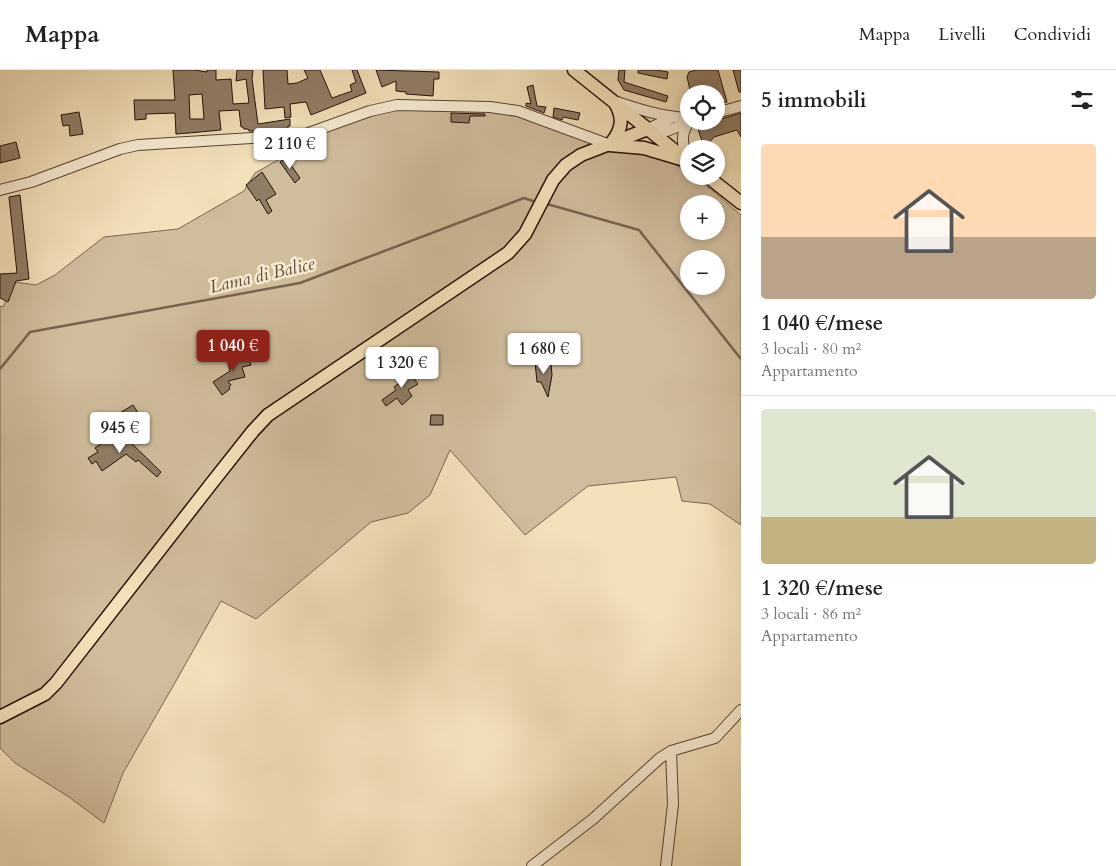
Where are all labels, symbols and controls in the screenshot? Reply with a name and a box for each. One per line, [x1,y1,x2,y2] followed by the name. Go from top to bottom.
[25,18,99,51] text: Mappa
[859,22,910,47] text: Mappa
[938,22,986,47] text: Livelli
[1014,22,1091,47] text: Condividi
[680,85,725,295] map controls
[680,85,725,130] button: locate
[761,86,867,115] text: 5 immobili
[1068,86,1096,114] icon: filters
[244,128,336,170] pin: 2 110 €
[265,133,315,155] text: 2 110 €
[680,140,725,185] button: layers
[884,176,974,266] icon: home
[680,195,725,240] button: +
[680,250,725,295] button: −
[207,251,318,300] water label: Lama di Balice
[761,309,883,338] text: 1 040 €/mese
[187,330,279,372] pin: 1 040 €
[498,332,590,375] pin: 1 680 €
[208,335,258,357] text: 1 040 €
[519,338,569,360] text: 1 680 €
[761,338,861,360] text: 3 locali · 80 m²
[356,346,448,389] pin: 1 320 €
[377,352,427,374] text: 1 320 €
[761,360,858,382] text: Appartamento
[85,412,155,454] pin: 945 €
[101,417,139,439] text: 945 €
[884,442,974,532] icon: home
[761,574,883,603] text: 1 320 €/mese
[761,603,861,625] text: 3 locali · 86 m²
[761,625,858,647] text: Appartamento

